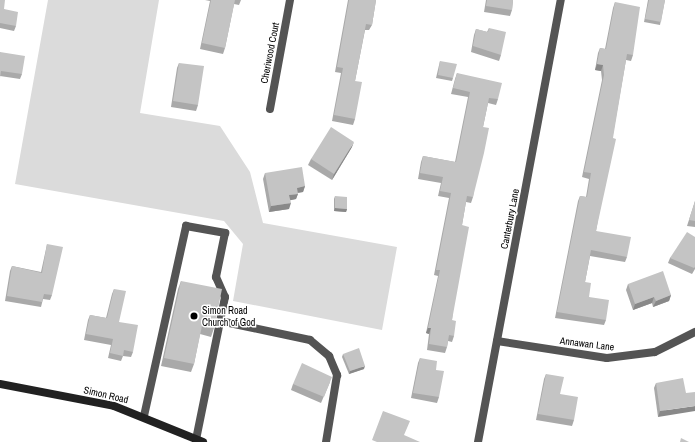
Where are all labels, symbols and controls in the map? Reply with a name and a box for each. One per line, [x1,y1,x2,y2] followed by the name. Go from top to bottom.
[258,21,282,85] street label: Cheriwood Court
[498,188,522,250] street label: Canterbury Lane
[202,304,255,328] place label: Simon Road Church of God
[189,311,199,321] marker: Simon Road Church of God
[559,335,615,353] street label: Annawan Lane
[82,384,130,406] street label: Simon Road

